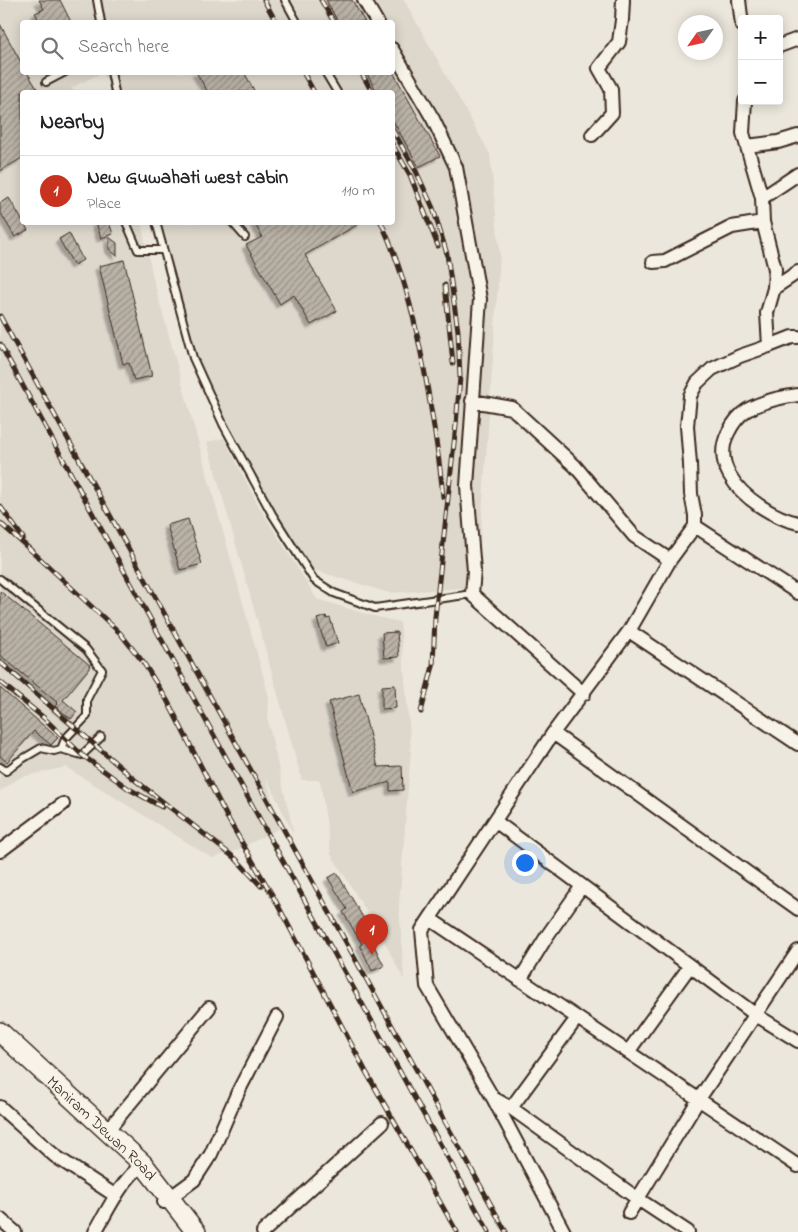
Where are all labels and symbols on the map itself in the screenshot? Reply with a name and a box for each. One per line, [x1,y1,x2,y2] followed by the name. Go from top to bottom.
[678,15,723,60] north arrow
[512,850,538,876] your location
[356,914,388,955] pin: 1
[40,1071,162,1186] street label: Maniram Dewan Road

